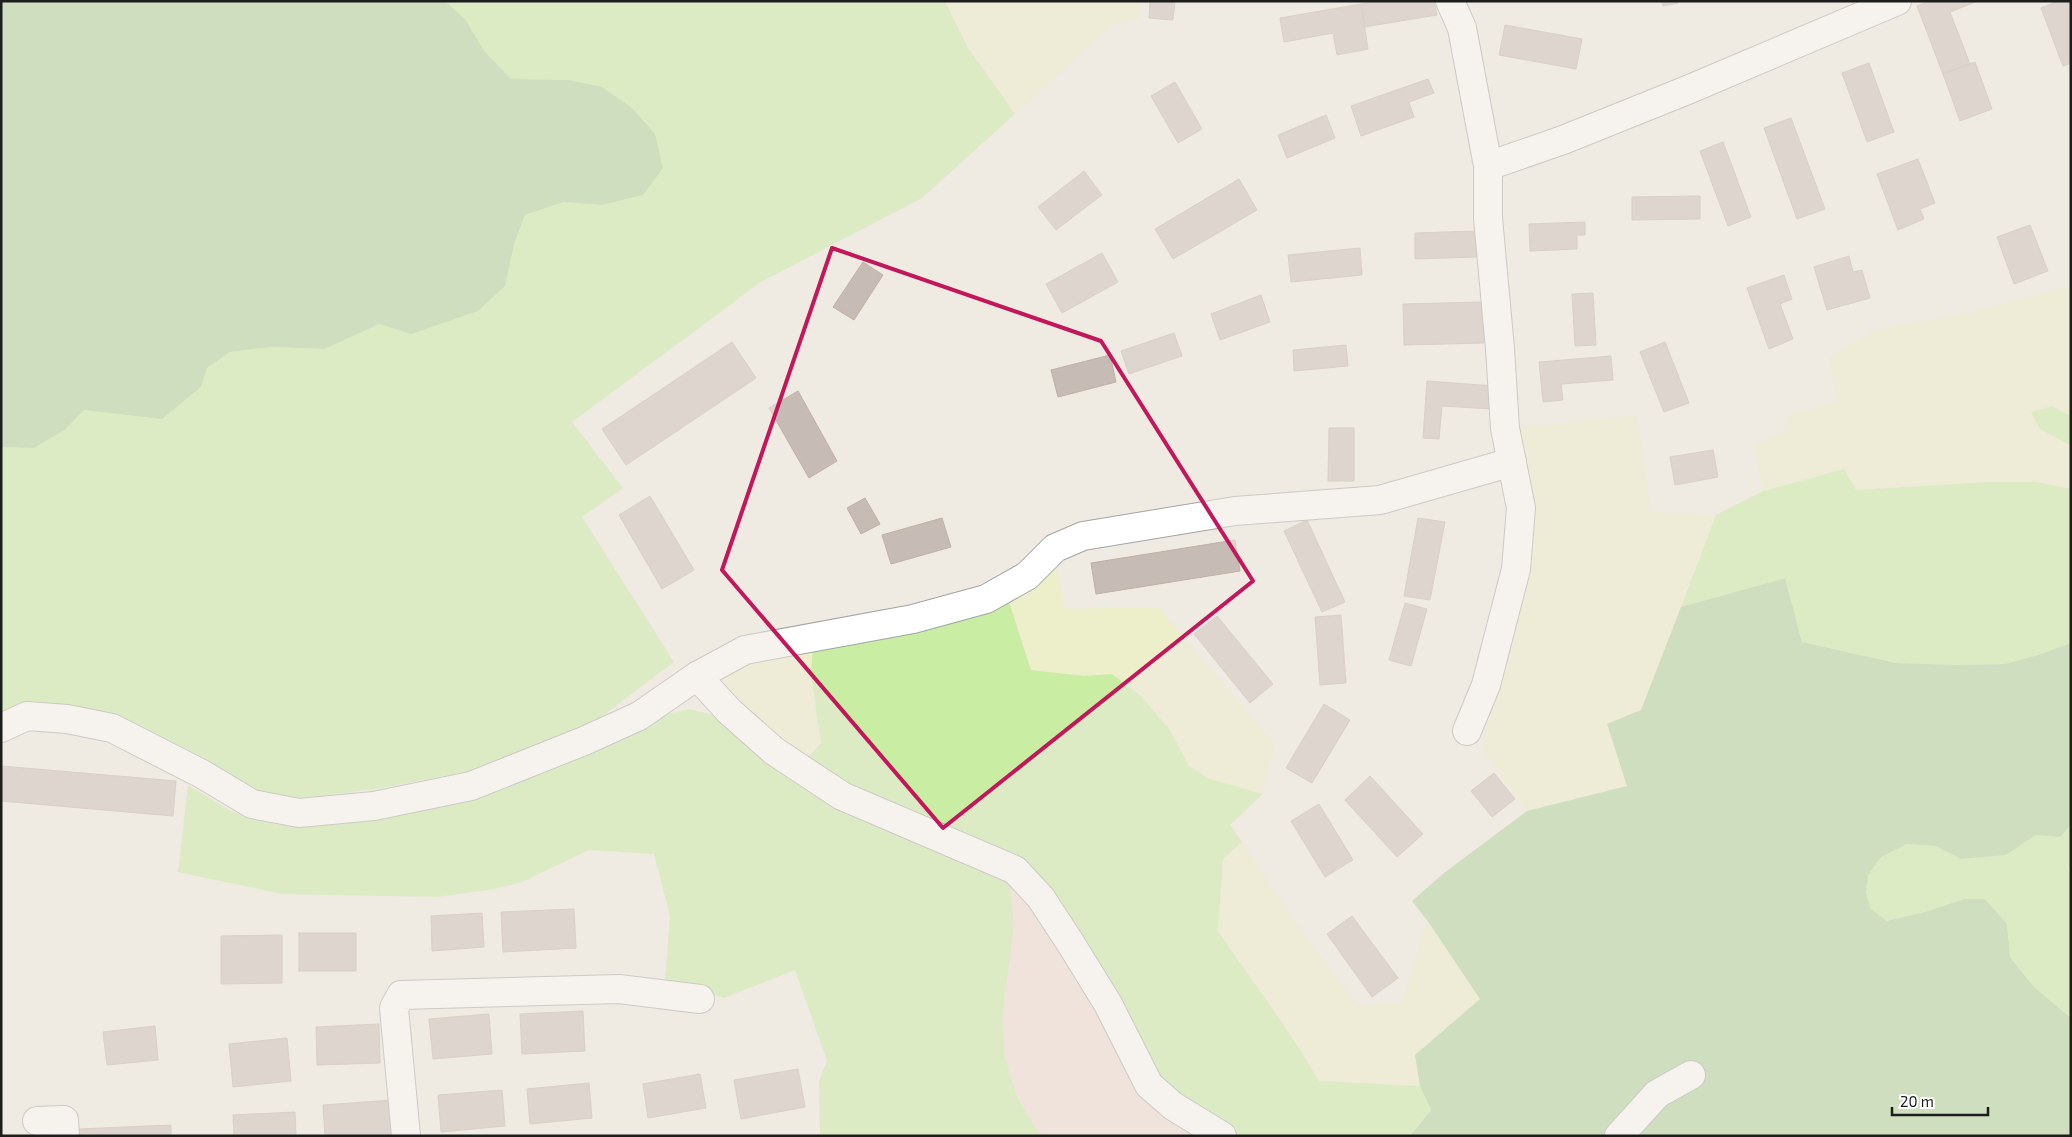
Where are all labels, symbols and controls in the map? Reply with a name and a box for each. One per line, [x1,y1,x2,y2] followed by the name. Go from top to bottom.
[1892,1084,1988,1116] scale bar
[1900,1092,1934,1110] text: 20 m

